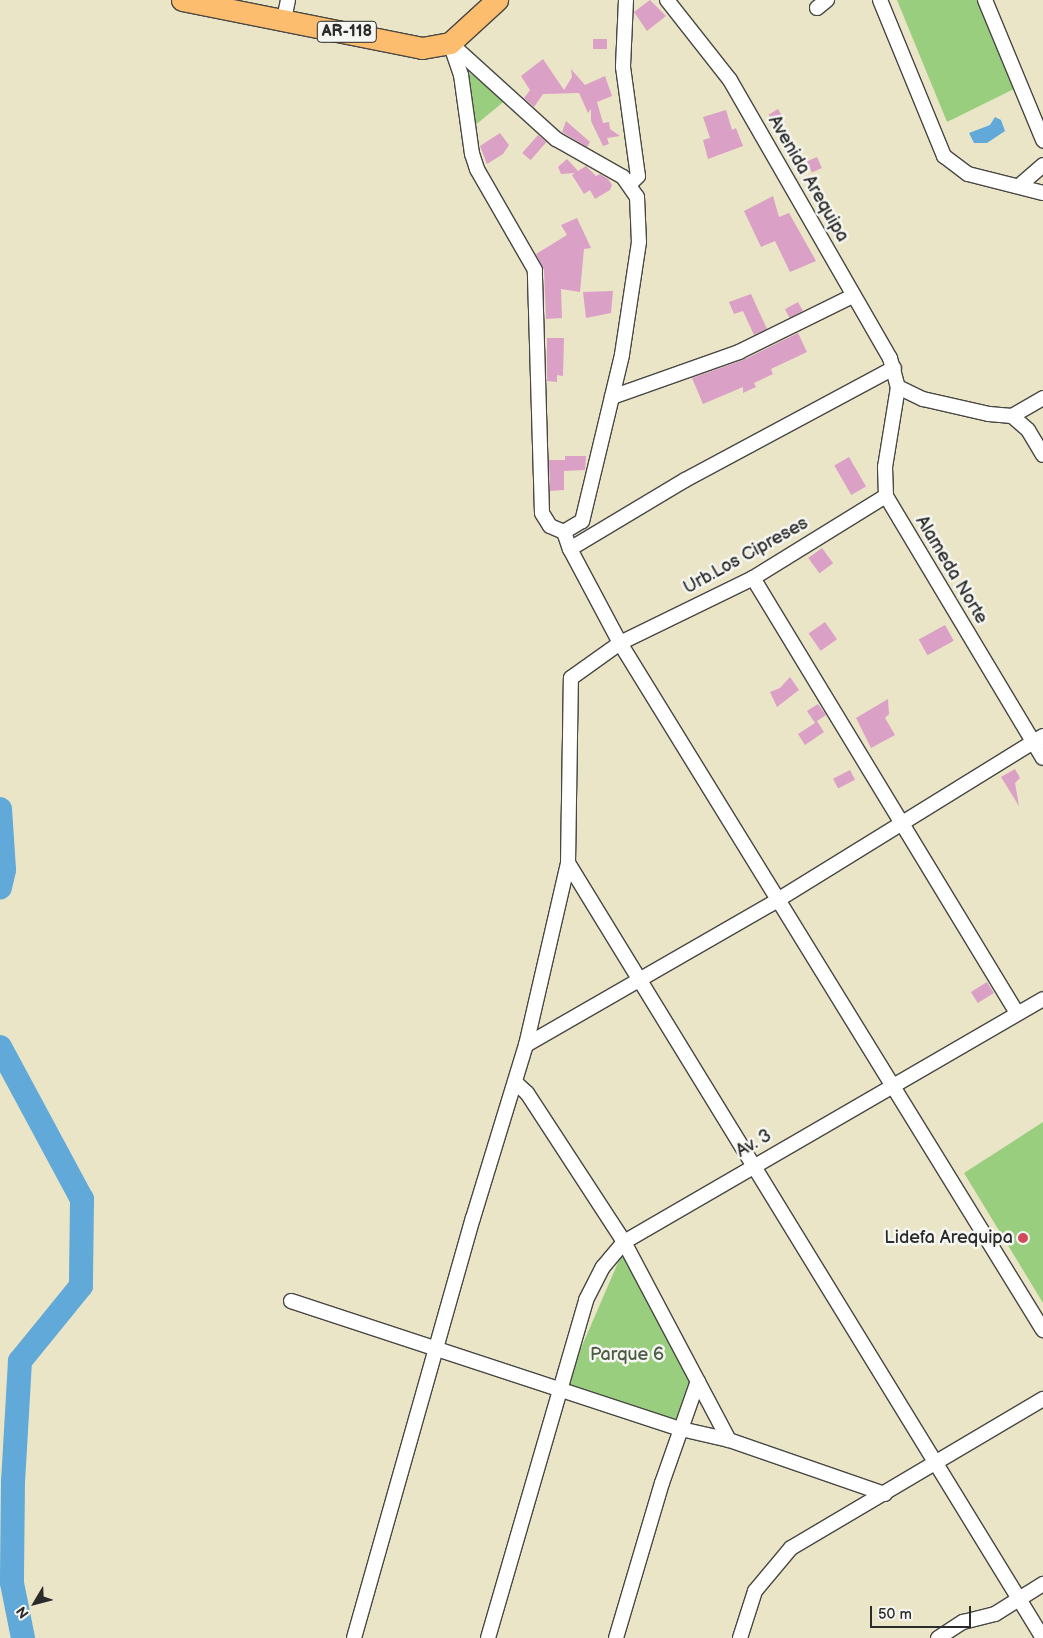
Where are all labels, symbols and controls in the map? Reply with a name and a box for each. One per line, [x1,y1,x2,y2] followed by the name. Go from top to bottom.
[316,18,378,46] road number: AR-118
[763,112,853,246] street label: Avenida Arequipa
[910,512,992,628] street label: Alameda Norte
[680,513,812,599] street label: Urb.Los Cipreses
[732,1125,776,1163] street label: Av. 3
[884,1227,1013,1249] place label: Lidefa Arequipa
[1017,1232,1029,1244] marker: Lidefa Arequipa
[590,1344,664,1366] park label: Parque 6
[10,1578,60,1628] north arrow
[873,1596,974,1628] scale bar
[13,1603,33,1622] text: N
[878,1605,912,1624] text: 50 m

